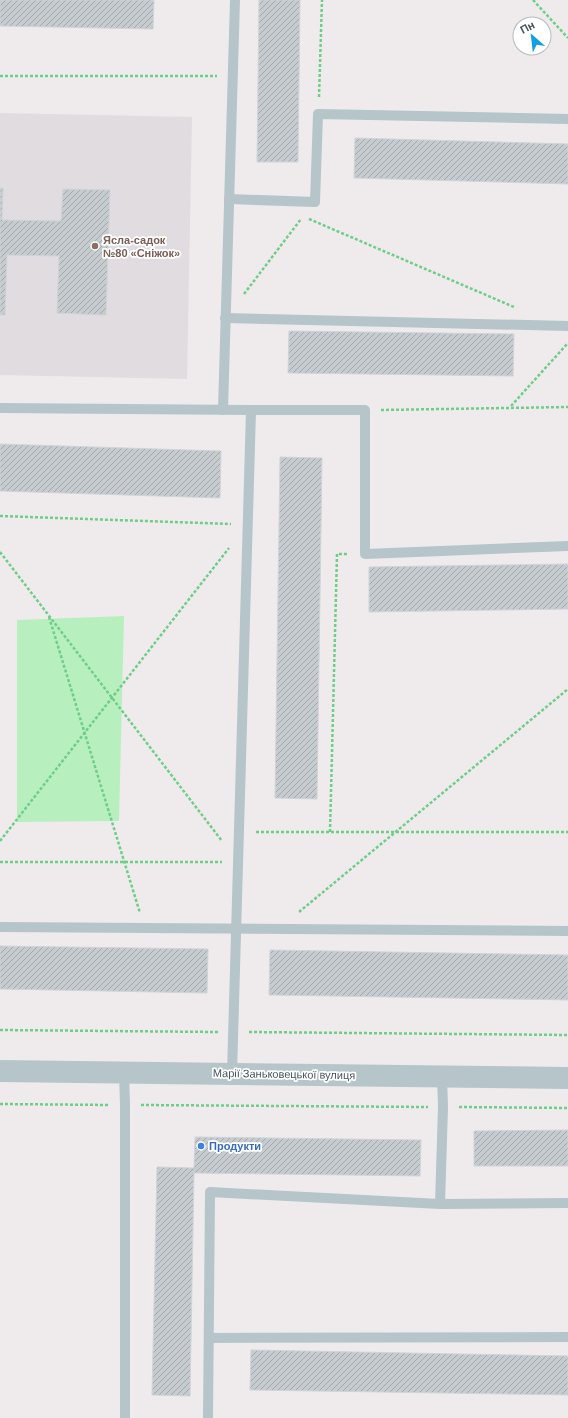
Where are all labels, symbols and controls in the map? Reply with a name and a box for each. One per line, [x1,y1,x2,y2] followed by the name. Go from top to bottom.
[512,16,552,56] north arrow
[518,18,537,36] text: Пн
[103,234,180,259] place label: Ясла-садок №80 «Сніжок»
[90,241,100,251] marker: Ясла-садок №80 «Сніжок»
[213,1067,355,1081] street label: Марії Заньковецької вулиця
[209,1140,261,1152] place label: Продукти
[196,1141,206,1151] marker: Продукти

